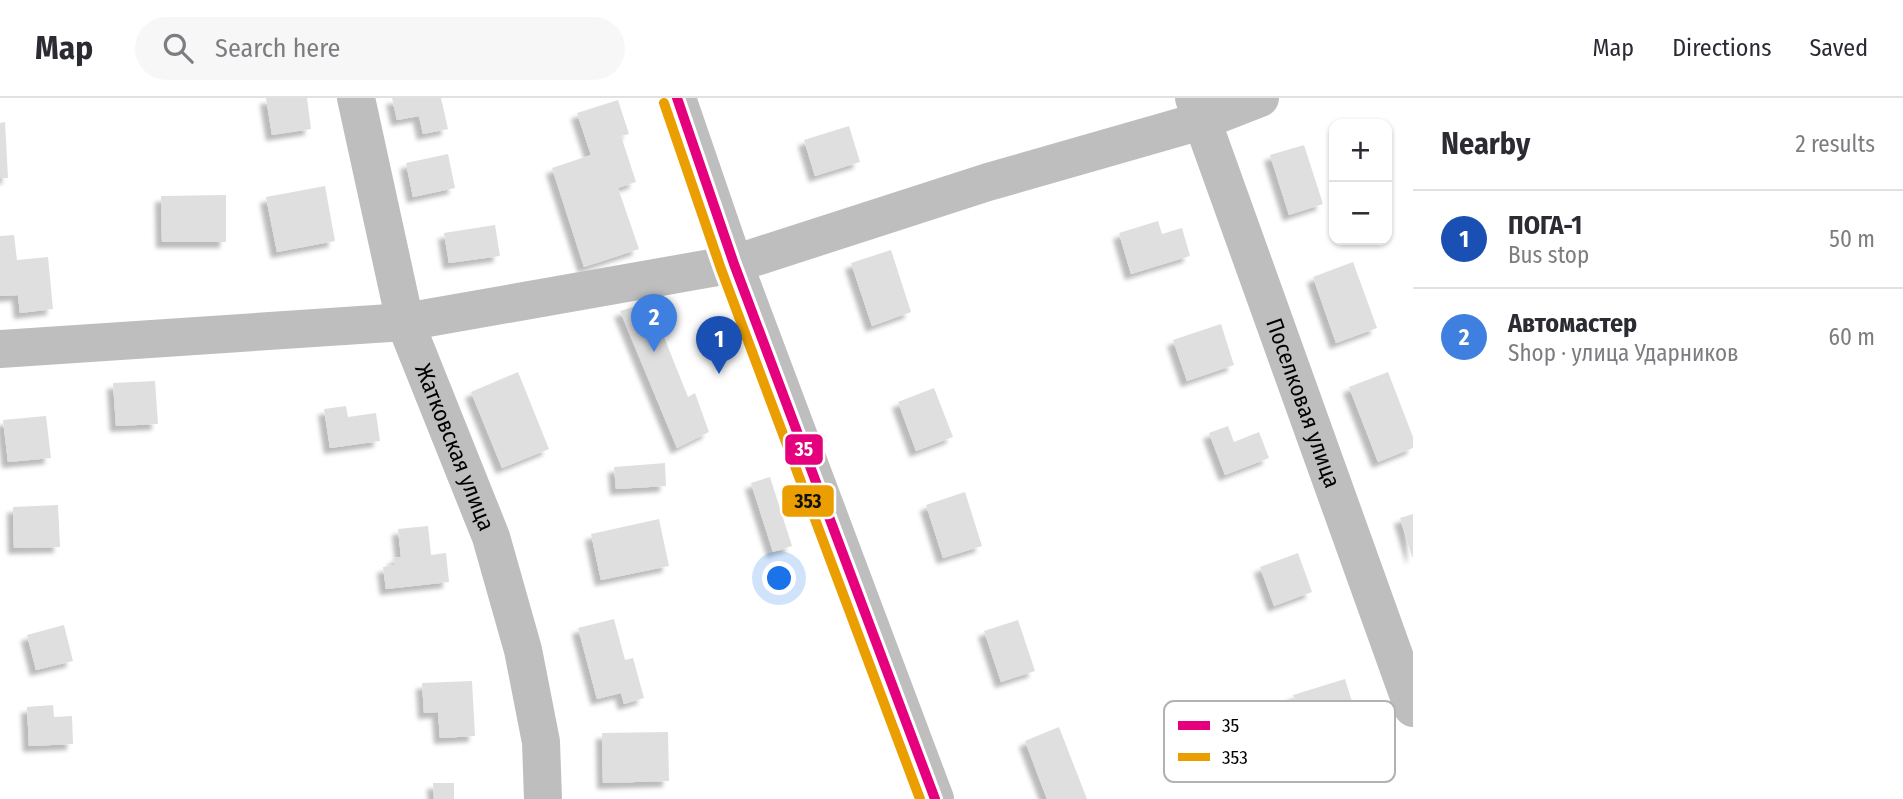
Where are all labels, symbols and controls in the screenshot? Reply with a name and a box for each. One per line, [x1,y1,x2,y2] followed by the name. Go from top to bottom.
[135,17,625,80] search box
[35,28,93,68] text: Map
[159,29,197,67] icon: search
[215,33,340,64] text: Search here
[1593,34,1634,62] text: Map
[1672,34,1771,62] text: Directions
[1809,34,1868,62] text: Saved
[1329,119,1392,245] map controls
[1329,119,1392,182] button: +
[1441,126,1530,162] text: Nearby
[1795,130,1875,158] text: 2 results
[1329,182,1392,245] button: −
[1508,210,1582,241] text: ПОГА-1
[1459,225,1469,253] text: 1
[1829,225,1875,253] text: 50 m
[1508,241,1589,269] text: Bus stop
[631,294,677,352] pin: 2
[1508,308,1637,339] text: Автомастер
[1260,314,1347,492] street label: Поселковая улица
[696,316,742,374] pin: 1
[1459,323,1469,351] text: 2
[1829,323,1875,351] text: 60 m
[1508,339,1739,367] text: Shop · улица Ударников
[409,360,501,535] street label: Жатковская улица
[784,433,824,466] line badge: 35
[794,438,813,461] text: 35
[781,484,835,518] line badge: 353
[793,490,822,513] text: 353
[762,561,796,595] your location
[1164,701,1395,782] legend
[1222,714,1239,737] text: 35
[1222,746,1248,769] text: 353

